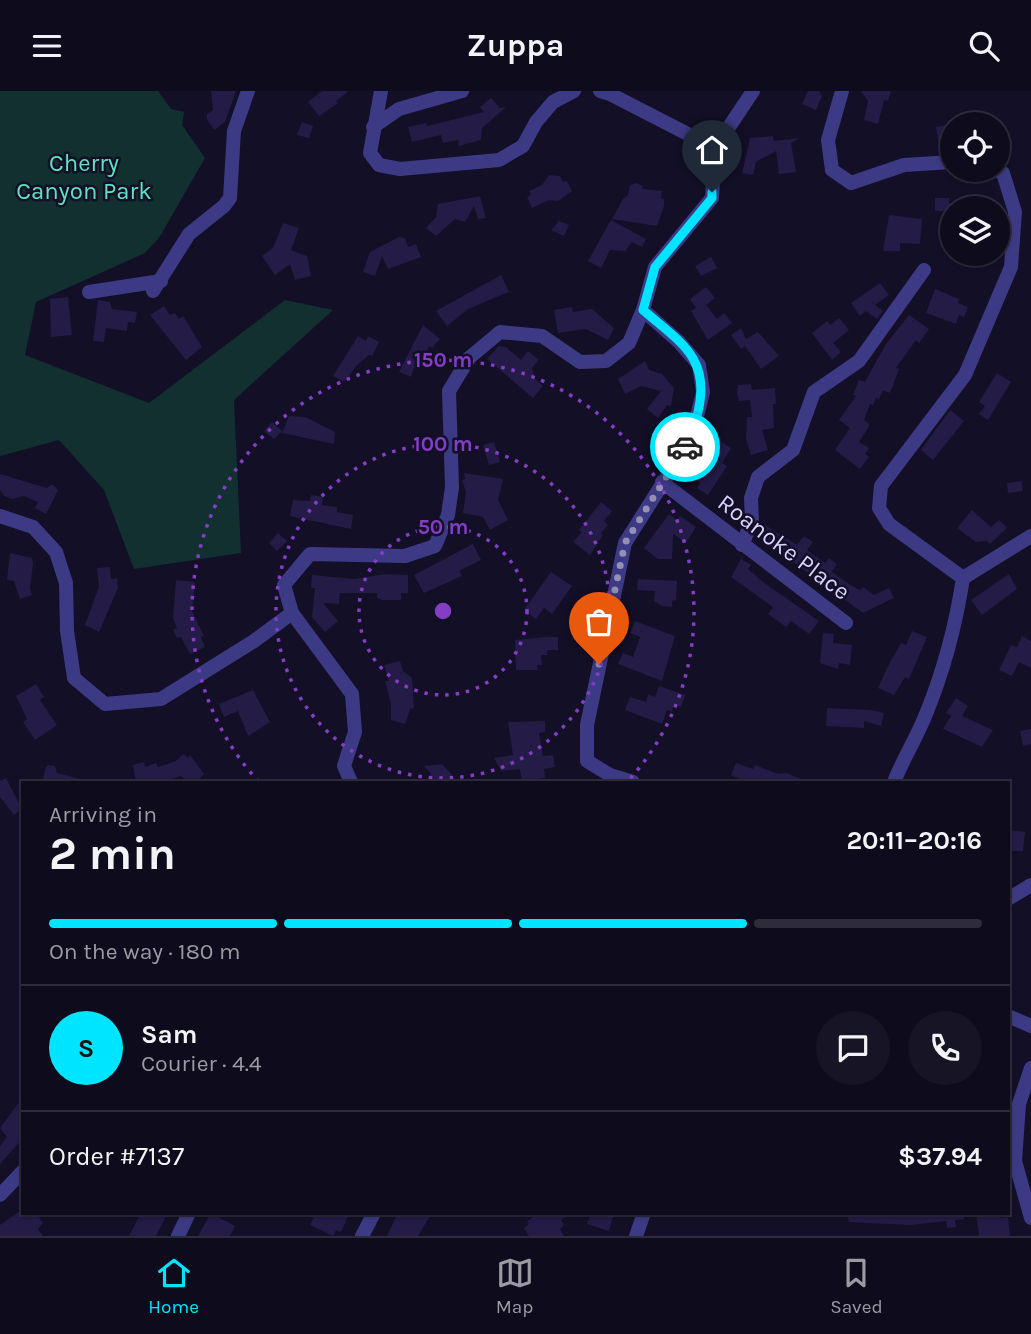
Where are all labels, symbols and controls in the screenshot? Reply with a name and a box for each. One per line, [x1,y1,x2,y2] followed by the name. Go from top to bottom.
[28,27,66,65] icon: menu
[467,27,564,64] text: Zuppa
[965,27,1003,65] icon: search
[940,112,1010,266] map controls
[940,112,1010,182] button: locate
[682,120,742,192] pin
[693,131,731,169] icon: home
[16,149,152,205] park label: Cherry Canyon Park
[940,196,1010,266] button: layers
[414,348,472,372] text: 150 m
[650,412,720,482] courier
[666,428,704,466] icon: car
[413,432,473,456] text: 100 m
[712,488,856,606] street label: Roanoke Place
[418,515,468,539] text: 50 m
[569,592,629,664] pin
[431,599,455,623] centre of rings
[580,603,618,641] icon: bag
[49,801,157,828] text: Arriving in
[846,825,982,856] text: 20:11–20:16
[49,827,176,881] text: 2 min
[49,938,240,965] text: On the way · 180 m
[816,1011,890,1085] button: chat
[908,1011,982,1085] button: phone
[141,1019,197,1050] text: Sam
[78,1033,94,1064] text: S
[141,1050,262,1077] text: Courier · 4.4
[49,1141,184,1172] text: Order #7137
[898,1141,982,1172] text: $37.94
[148,1254,199,1318] tab: Home
[496,1254,534,1318] tab: Map
[830,1254,883,1318] tab: Saved

